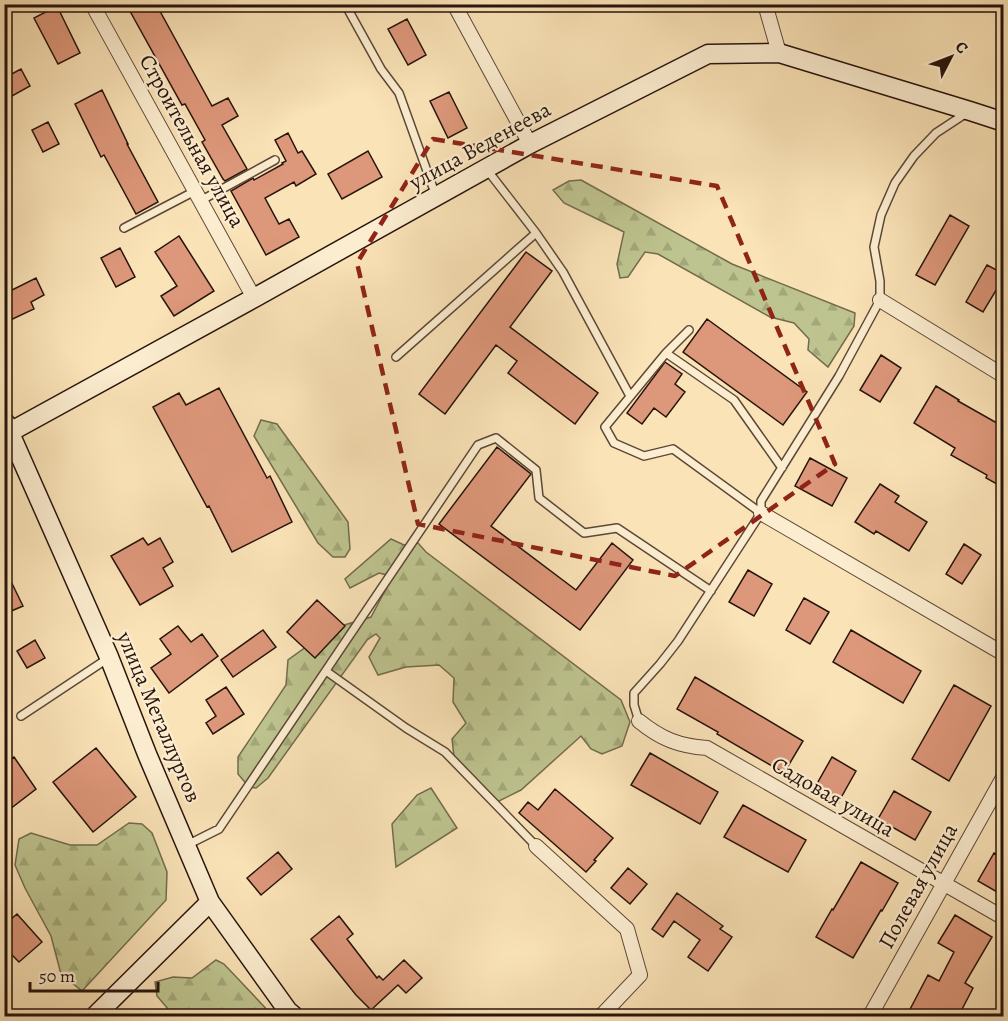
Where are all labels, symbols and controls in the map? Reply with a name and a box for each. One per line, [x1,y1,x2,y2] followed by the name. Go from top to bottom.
[921,27,981,87] north arrow
[950,37,973,59] text: С
[132,49,252,234] street label: Строительная улица
[403,94,557,198] street label: улица Веденеева
[109,626,209,807] street label: улица Металлургов
[766,750,901,845] street label: Садовая улица
[871,817,965,954] street label: Полевая улица
[30,955,158,993] scale bar
[39,964,75,988] text: 50 m

